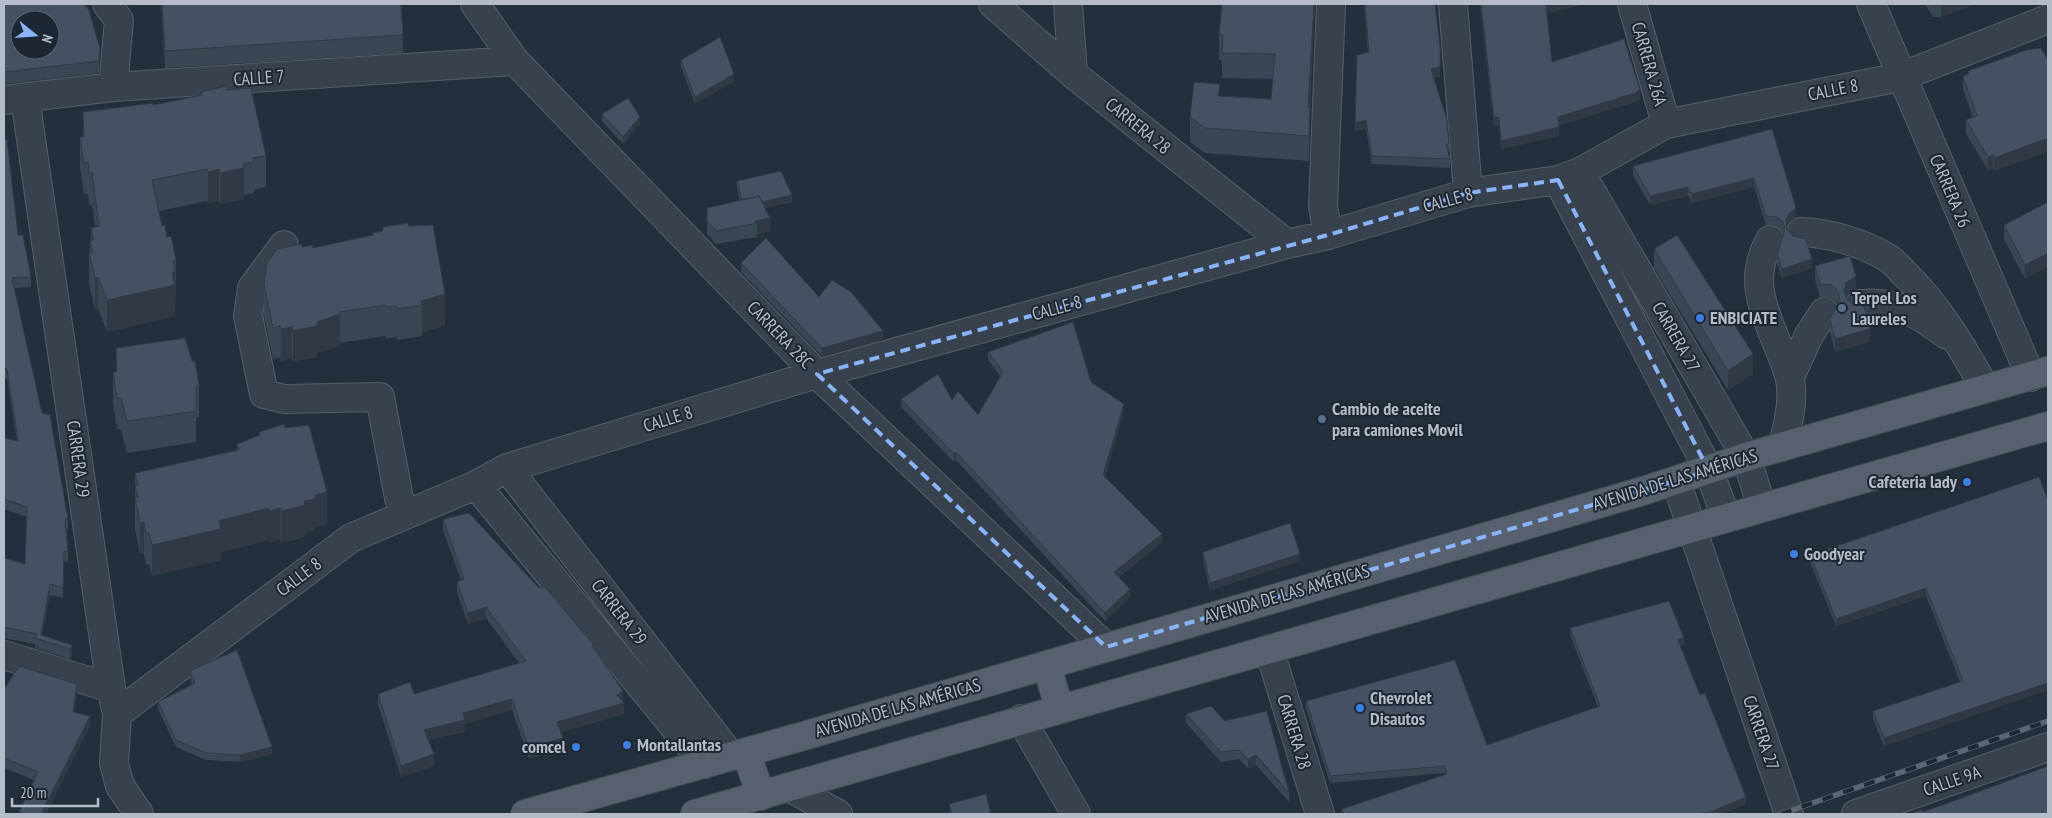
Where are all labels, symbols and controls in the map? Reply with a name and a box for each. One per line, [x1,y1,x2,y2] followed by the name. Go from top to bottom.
[10,10,60,60] north arrow
[1627,19,1673,109] street label: CARRERA 26A
[38,33,57,45] text: N
[233,64,285,91] street label: CALLE 7
[1806,73,1860,106] street label: CALLE 8
[1101,92,1176,159] street label: CARRERA 28
[1925,151,1976,231] street label: CARRERA 26
[1420,182,1475,217] street label: CALLE 8
[1852,286,1917,330] place label: Terpel Los Laureles
[1029,290,1084,325] street label: CALLE 8
[742,296,818,373] street label: CARRERA 28C
[1647,297,1706,376] street label: CARRERA 27
[1836,302,1848,314] marker: Terpel Los Laureles
[1710,306,1777,329] place label: ENBICIATE
[1694,312,1706,324] marker: ENBICIATE
[1332,397,1463,441] place label: Cambio de aceite para camiones Movil
[640,400,696,437] street label: CALLE 8
[1316,413,1328,425] marker: Cambio de aceite para camiones Movil
[62,419,95,499] street label: CARRERA 29
[1590,443,1760,516] street label: AVENIDA DE LAS AMÉRICAS
[1869,470,1958,493] place label: Cafeteria lady
[1961,476,1973,488] marker: Cafeteria lady
[1804,542,1865,565] place label: Goodyear
[1788,548,1800,560] marker: Goodyear
[271,552,326,601] street label: CALLE 8
[1201,559,1373,628] street label: AVENIDA DE LAS AMÉRICAS
[586,574,652,649] street label: CARRERA 29
[812,673,984,742] street label: AVENIDA DE LAS AMÉRICAS
[1370,686,1432,730] place label: Chevrolet Disautos
[1272,691,1317,772] street label: CARRERA 28
[1738,692,1785,773] street label: CARRERA 27
[1354,702,1366,714] marker: Chevrolet Disautos
[637,733,721,756] place label: Montallantas
[522,735,567,758] place label: comcel
[621,739,633,751] marker: Montallantas
[570,741,582,753] marker: comcel
[1920,760,1984,801] street label: CALLE 9A
[12,776,99,808] scale bar
[20,783,46,802] text: 20 m

